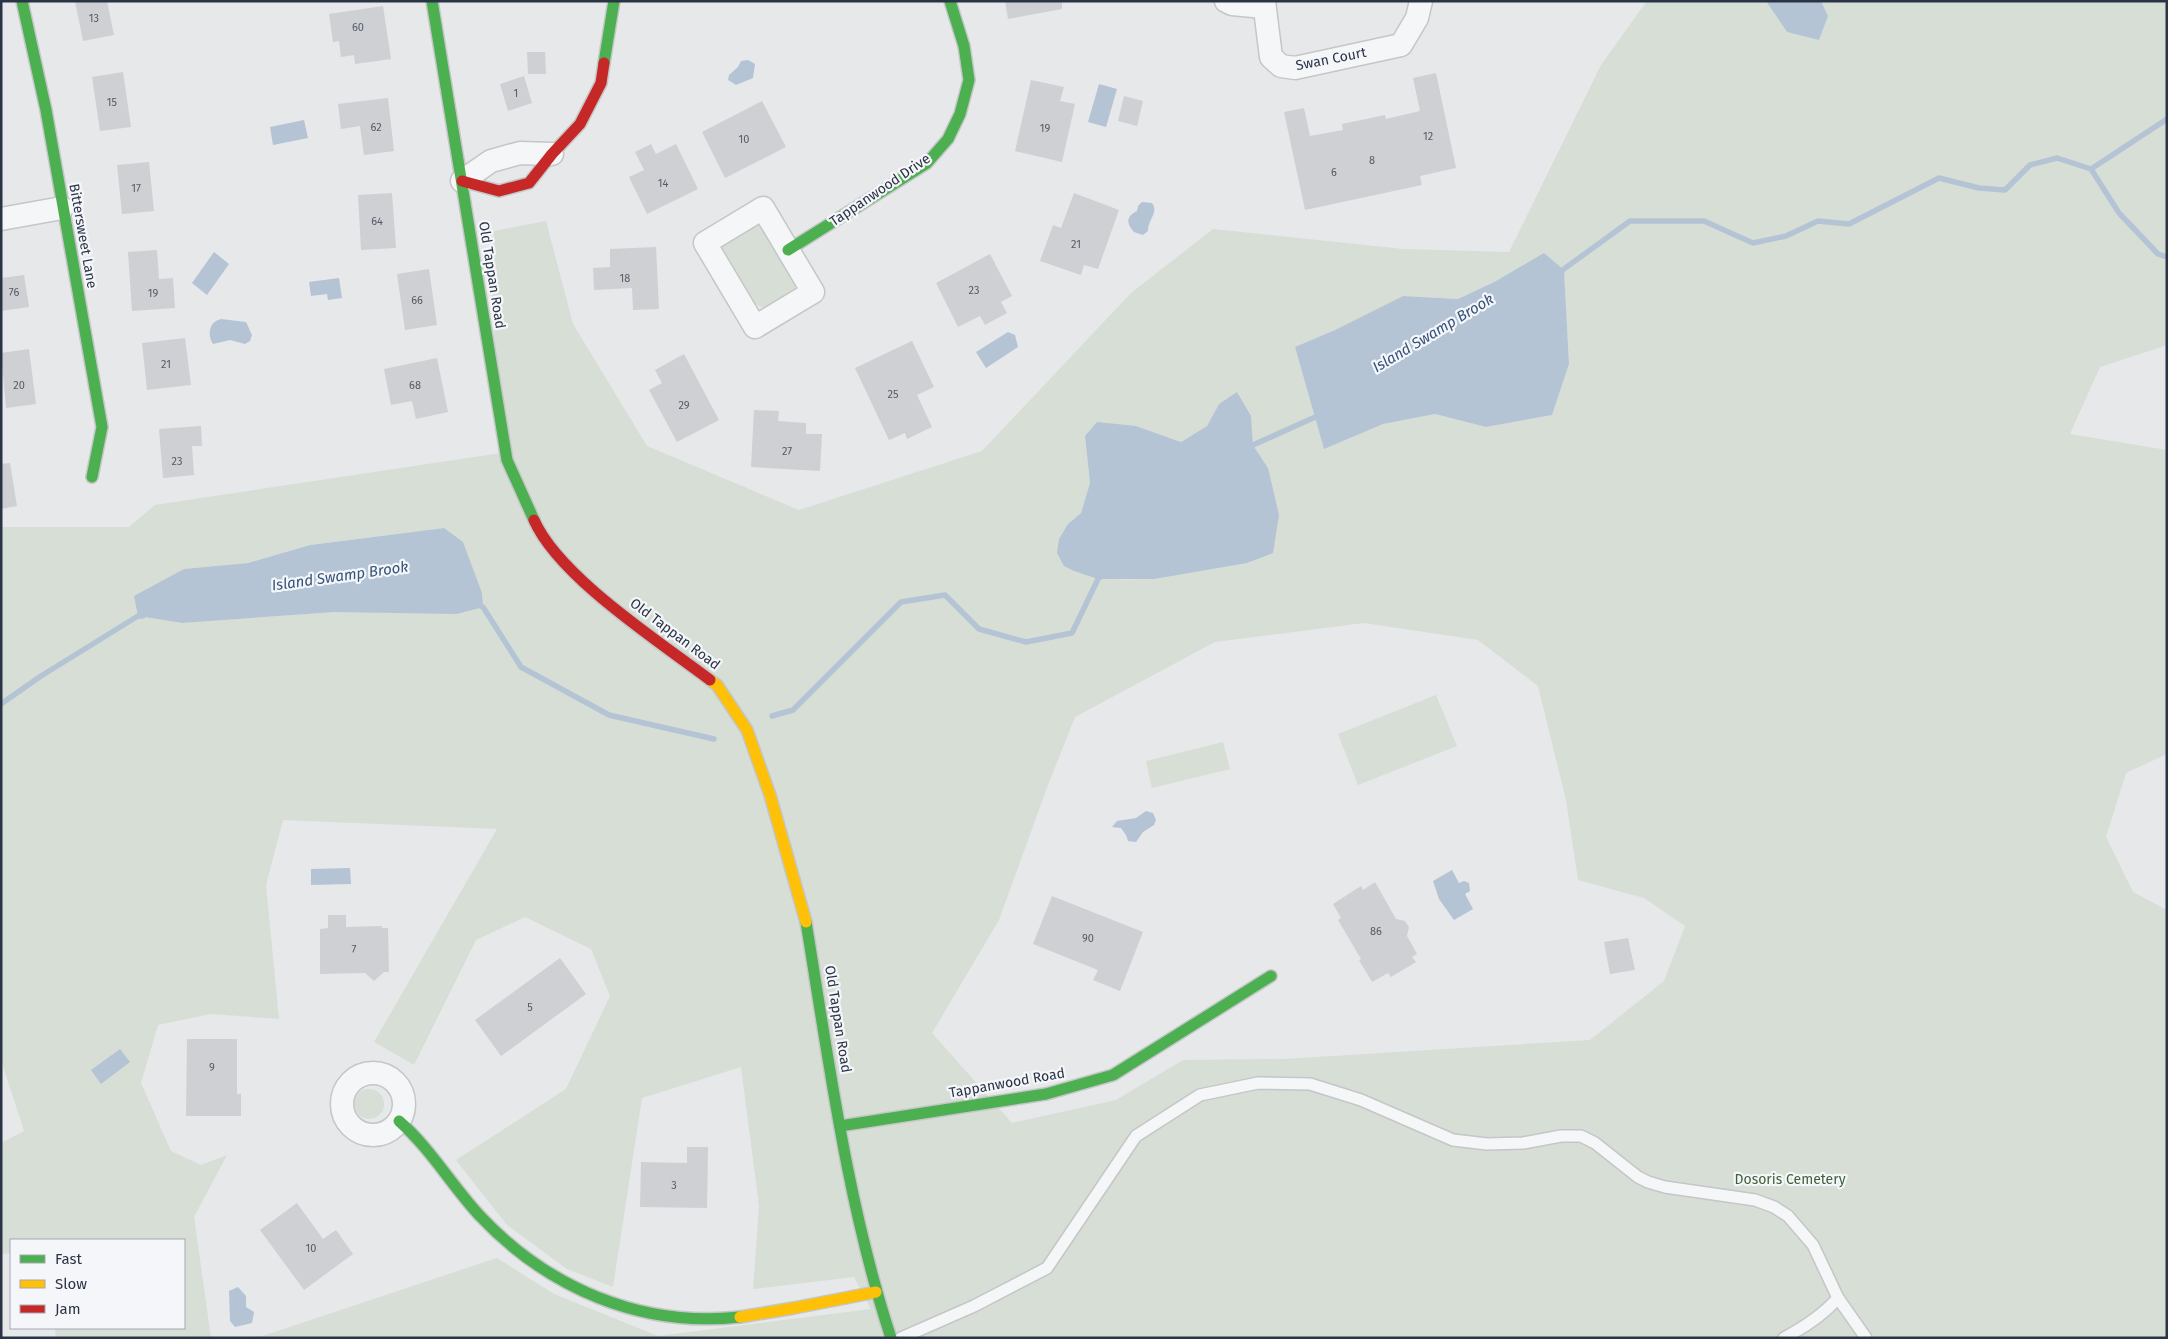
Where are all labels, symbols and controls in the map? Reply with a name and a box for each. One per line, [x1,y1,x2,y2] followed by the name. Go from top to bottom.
[89,12,99,25] house number: 13
[352,21,364,34] house number: 60
[1294,44,1369,74] street label: Swan Court
[514,87,518,100] house number: 1
[107,96,118,109] house number: 15
[370,121,382,134] house number: 62
[1040,122,1050,135] house number: 19
[1423,130,1433,143] house number: 12
[739,133,749,146] house number: 10
[826,150,934,230] street label: Tappanwood Drive
[1369,154,1375,167] house number: 8
[1331,166,1337,179] house number: 6
[658,177,668,190] house number: 14
[65,182,101,290] street label: Bittersweet Lane
[131,182,141,195] house number: 17
[371,215,383,228] house number: 64
[475,220,509,330] street label: Old Tappan Road
[1071,238,1081,251] house number: 21
[620,272,630,285] house number: 18
[969,284,979,297] house number: 23
[9,286,19,299] house number: 76
[148,287,158,300] house number: 19
[1369,290,1497,376] water label: Island Swamp Brook
[411,294,423,307] house number: 66
[161,358,171,371] house number: 21
[13,379,25,392] house number: 20
[409,379,421,392] house number: 68
[888,388,899,401] house number: 25
[678,399,690,412] house number: 29
[782,445,792,458] house number: 27
[172,455,182,468] house number: 23
[270,557,410,595] water label: Island Swamp Brook
[627,595,723,673] street label: Old Tappan Road
[1370,925,1382,938] house number: 86
[1082,932,1094,945] house number: 90
[352,943,357,956] house number: 7
[821,964,855,1074] street label: Old Tappan Road
[527,1001,533,1014] house number: 5
[209,1061,215,1074] house number: 9
[948,1064,1066,1102] street label: Tappanwood Road
[1734,1171,1846,1188] park label: Dosoris Cemetery
[671,1179,677,1192] house number: 3
[10,1239,185,1329] legend
[306,1242,316,1255] house number: 10
[55,1250,82,1268] text: Fast
[55,1275,87,1293] text: Slow
[55,1300,81,1318] text: Jam

